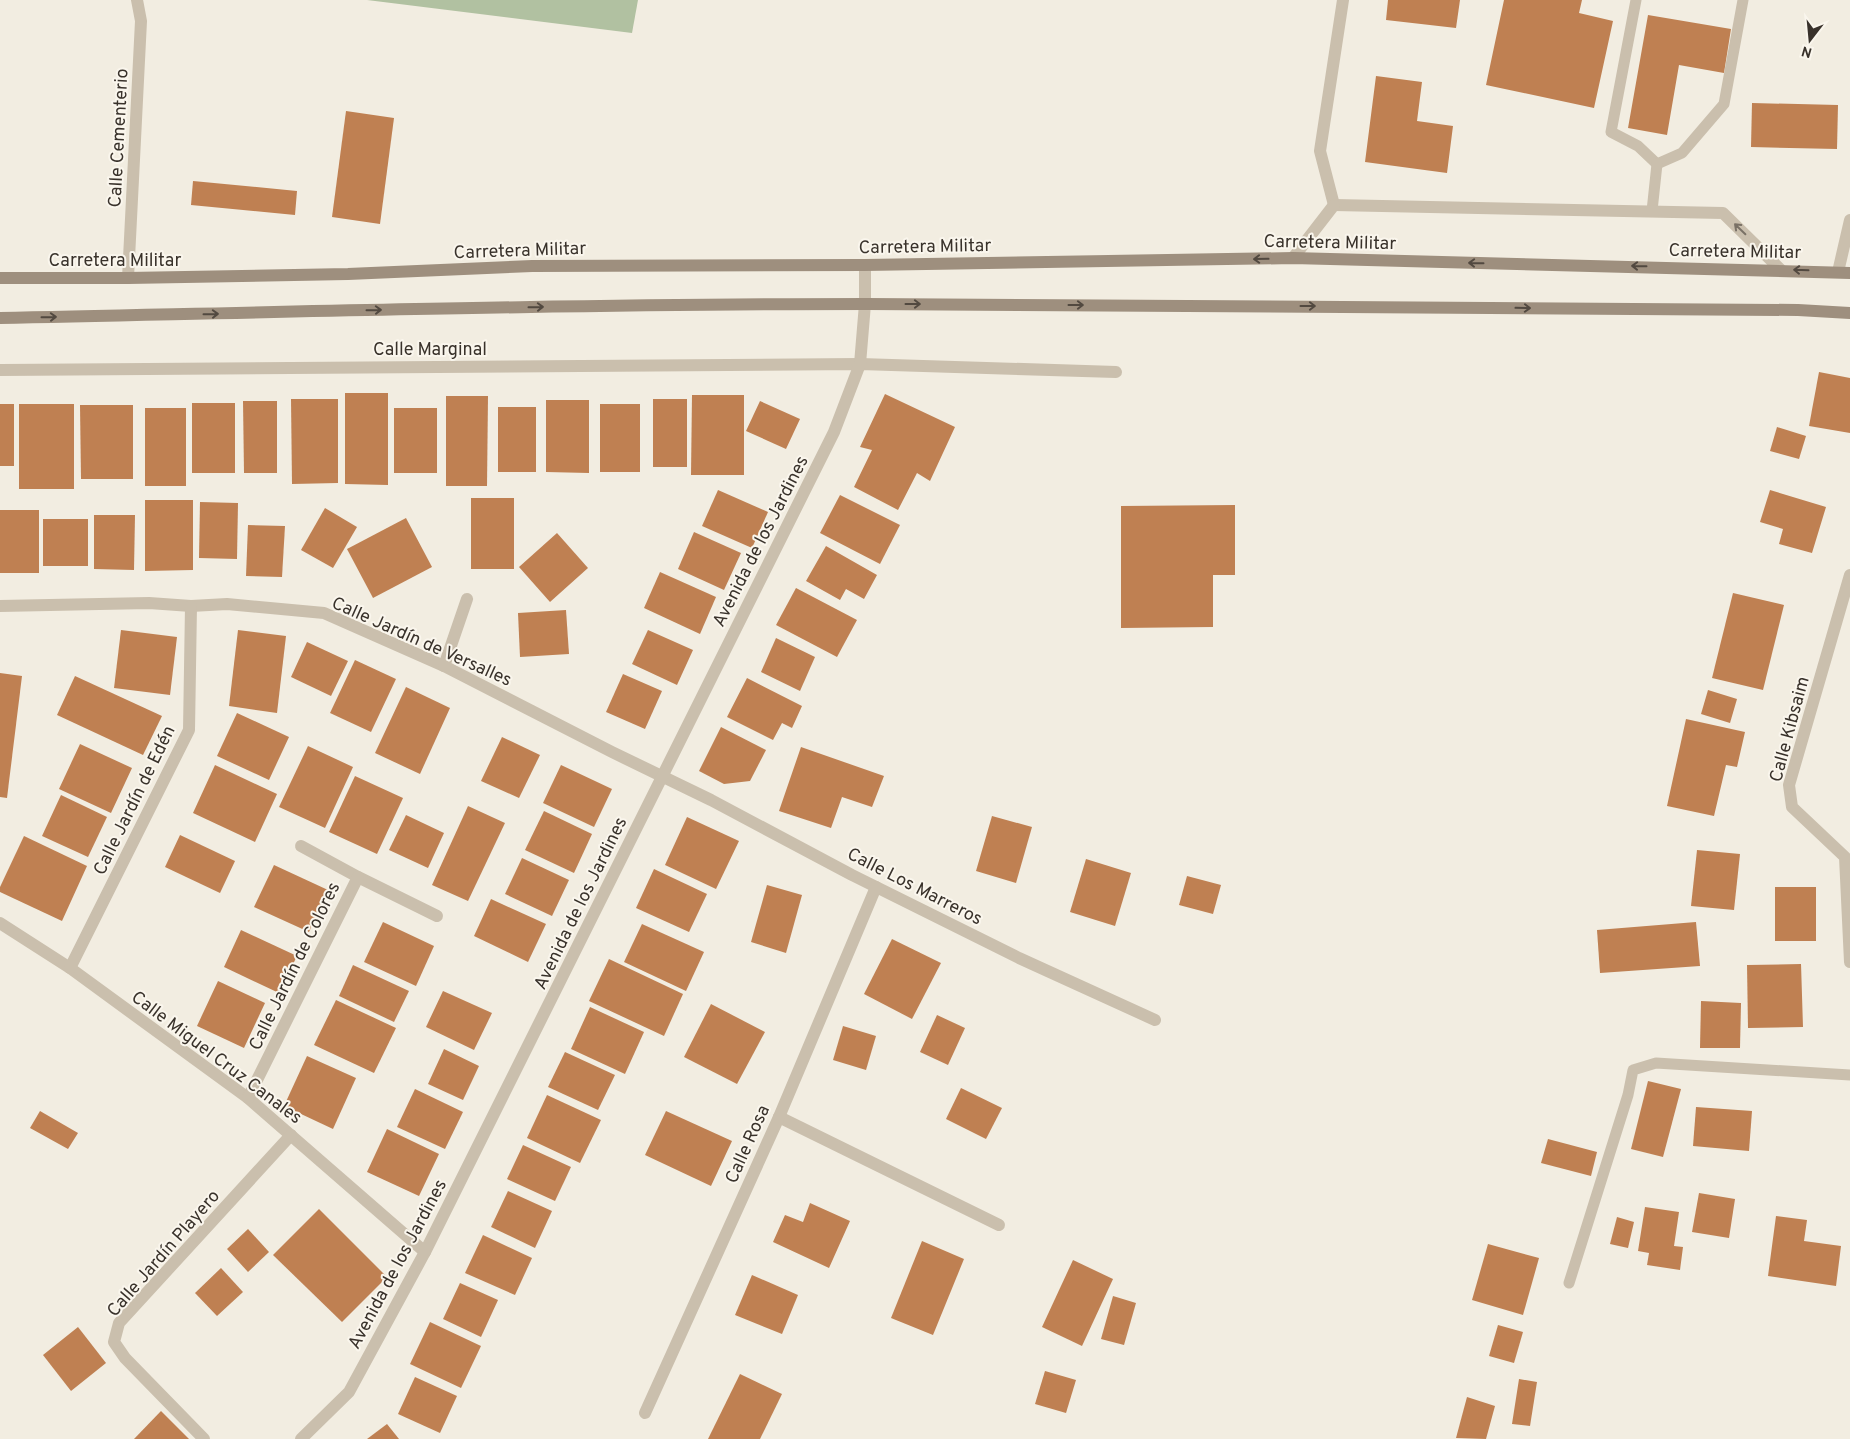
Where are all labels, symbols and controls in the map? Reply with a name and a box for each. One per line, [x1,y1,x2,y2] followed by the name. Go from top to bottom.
[1785,15,1835,65] north arrow
[1800,41,1814,61] text: N
[104,68,135,208] street label: Calle Cementerio
[1733,223,1746,235] one-way arrow
[1263,231,1397,256] street label: Carretera Militar
[858,235,992,260] street label: Carretera Militar
[453,238,587,265] street label: Carretera Militar
[1668,240,1802,265] street label: Carretera Militar
[49,250,181,273] street label: Carretera Militar
[1254,254,1270,264] one-way arrow
[1469,258,1485,267] one-way arrow
[1631,262,1647,271] one-way arrow
[1794,266,1810,275] one-way arrow
[905,299,921,309] one-way arrow
[1068,300,1084,310] one-way arrow
[1300,301,1316,311] one-way arrow
[528,302,544,312] one-way arrow
[1515,303,1531,312] one-way arrow
[365,305,381,315] one-way arrow
[203,309,219,318] one-way arrow
[40,312,56,322] one-way arrow
[373,339,487,362] street label: Calle Marginal
[708,452,815,631] street label: Avenida de los Jardines
[328,592,515,692] street label: Calle Jardín de Versalles
[1765,674,1816,785] street label: Calle Kibsaim
[89,722,182,879] street label: Calle Jardín de Edén
[530,814,633,994] street label: Avenida de los Jardines
[843,843,986,931] street label: Calle Los Marreros
[245,879,346,1055] street label: Calle Jardín de Colores
[126,986,306,1130] street label: Calle Miguel Cruz Canales
[721,1102,776,1187] street label: Calle Rosa
[344,1176,453,1354] street label: Avenida de los Jardines
[103,1186,226,1322] street label: Calle Jardín Playero

